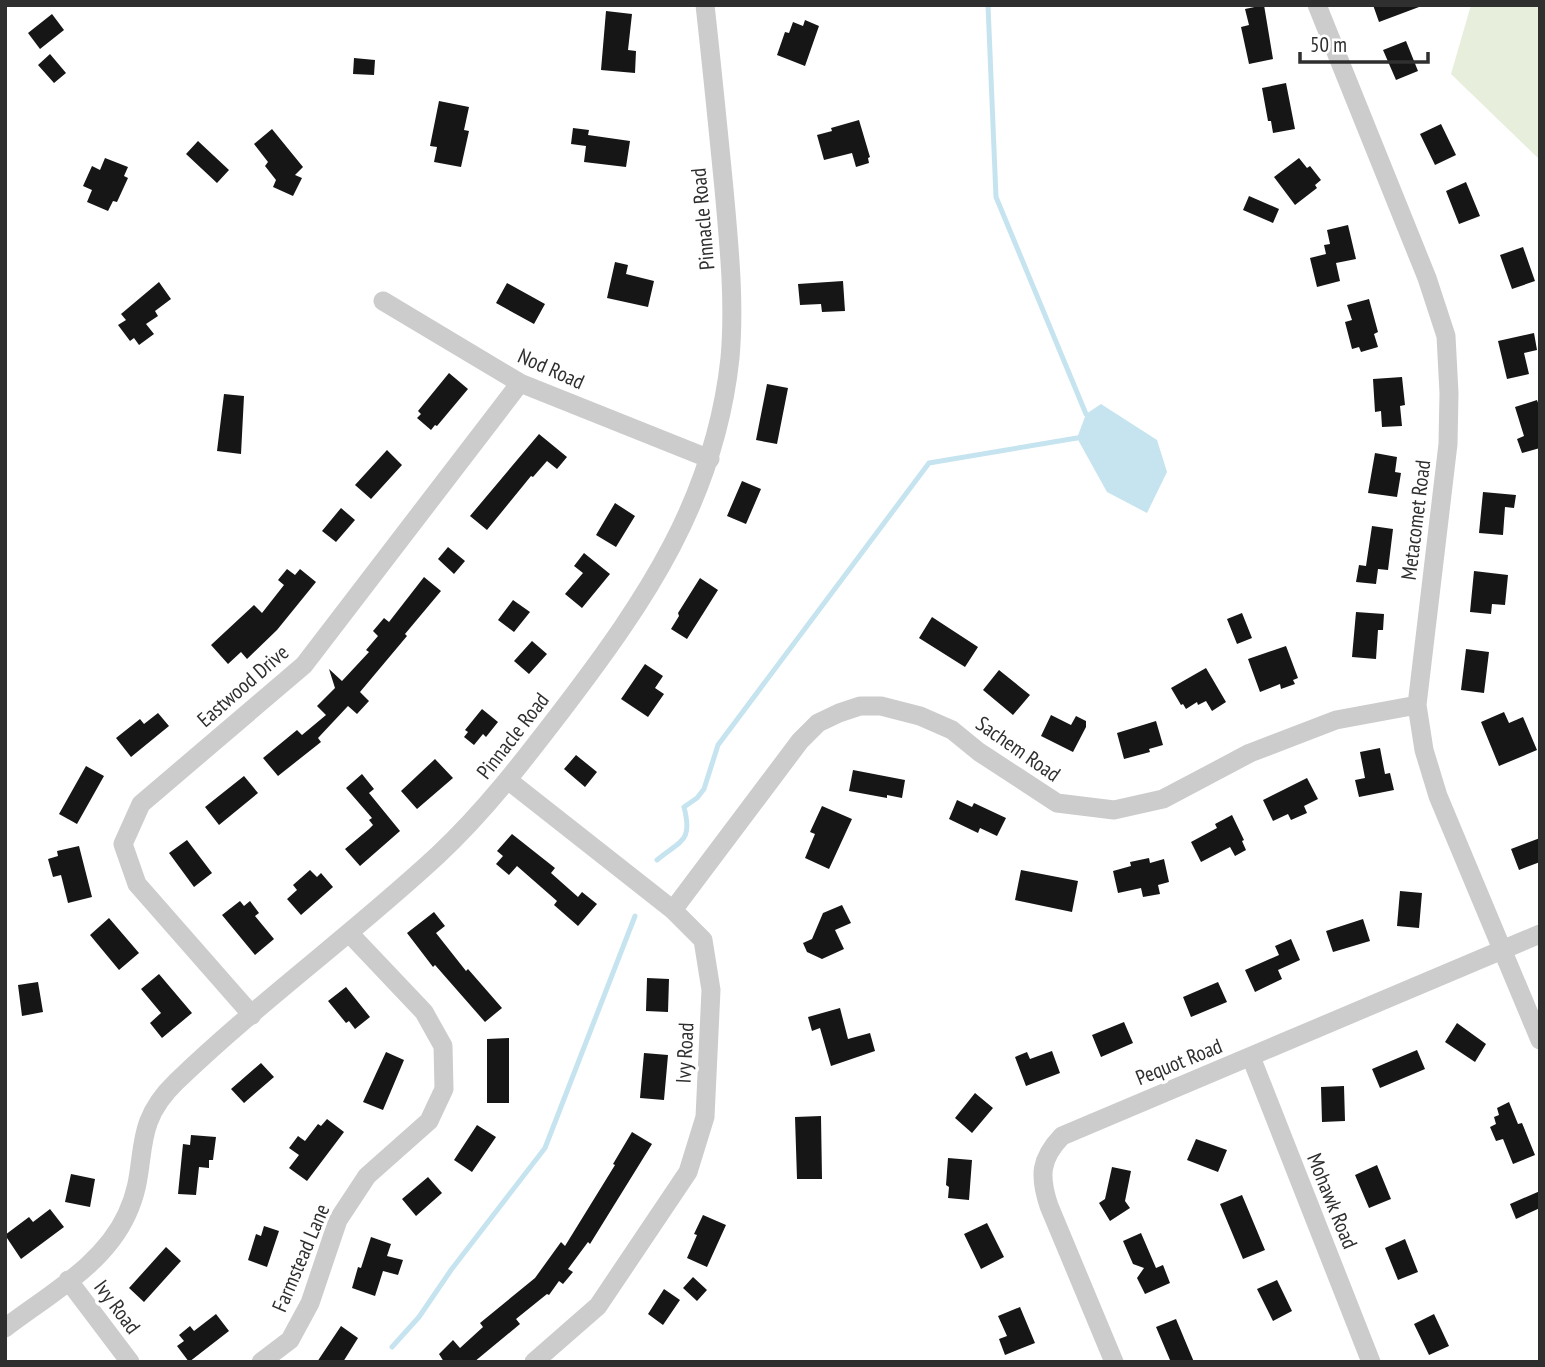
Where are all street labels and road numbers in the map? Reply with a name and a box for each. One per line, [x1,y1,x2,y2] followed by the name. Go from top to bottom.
[685,167,720,271] street label: Pinnacle Road
[514,342,589,395] street label: Nod Road
[1395,458,1436,582] street label: Metacomet Road
[191,639,294,733] street label: Eastwood Drive
[471,687,555,784] street label: Pinnacle Road
[971,710,1066,787] street label: Sachem Road
[669,1022,700,1084] street label: Ivy Road
[1132,1032,1226,1091] street label: Pequot Road
[1301,1149,1364,1252] street label: Mohawk Road
[266,1200,335,1316] street label: Farmstead Lane
[88,1274,146,1339] street label: Ivy Road

